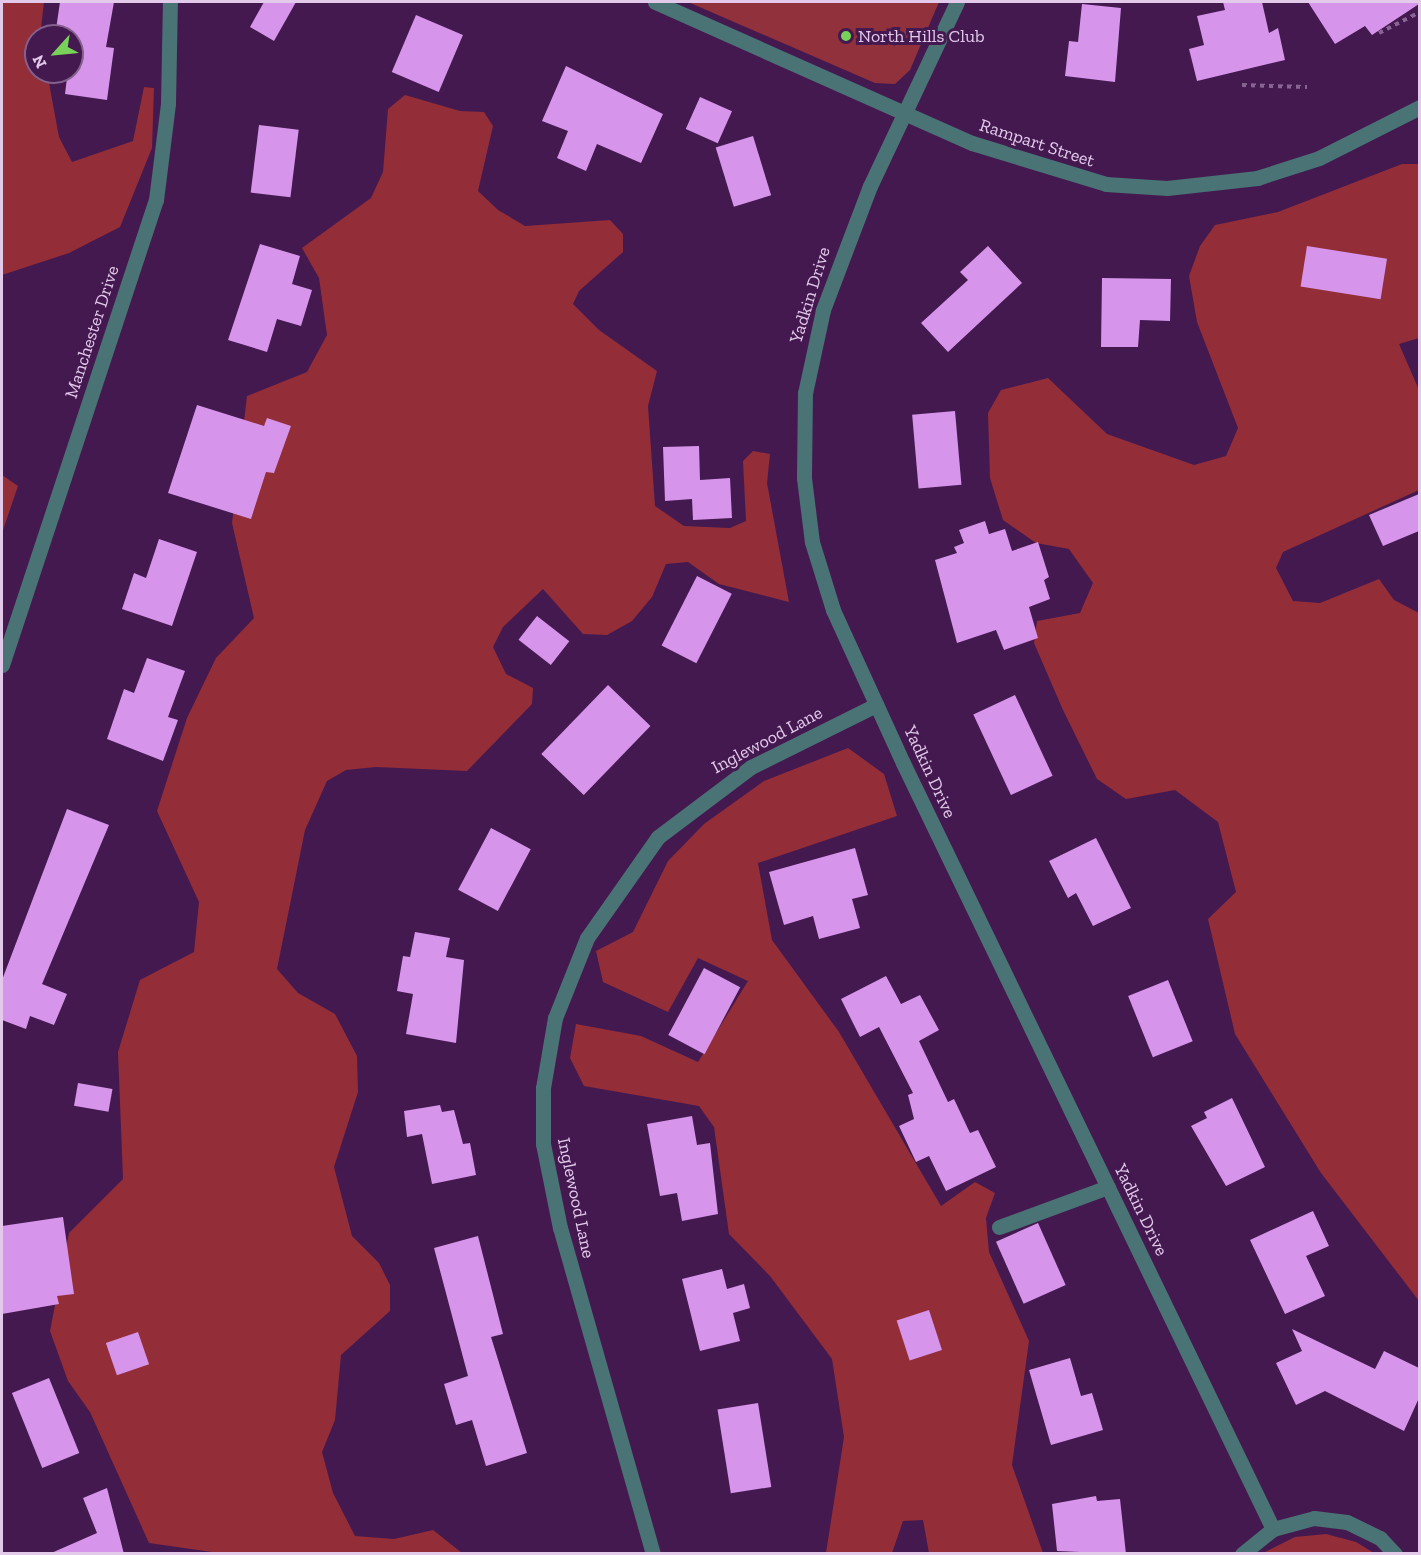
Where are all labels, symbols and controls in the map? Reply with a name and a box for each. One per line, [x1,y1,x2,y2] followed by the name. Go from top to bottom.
[24,24,84,84] north arrow
[858,25,985,47] place label: North Hills Club
[839,29,853,43] marker: North Hills Club
[28,52,51,71] text: N
[977,114,1097,172] street label: Rampart Street
[785,244,835,346] street label: Yadkin Drive
[60,263,124,401] street label: Manchester Drive
[708,702,826,778] street label: Inglewood Lane
[899,722,961,822] street label: Yadkin Drive
[553,1136,599,1260] street label: Inglewood Lane
[1109,1161,1173,1259] street label: Yadkin Drive

